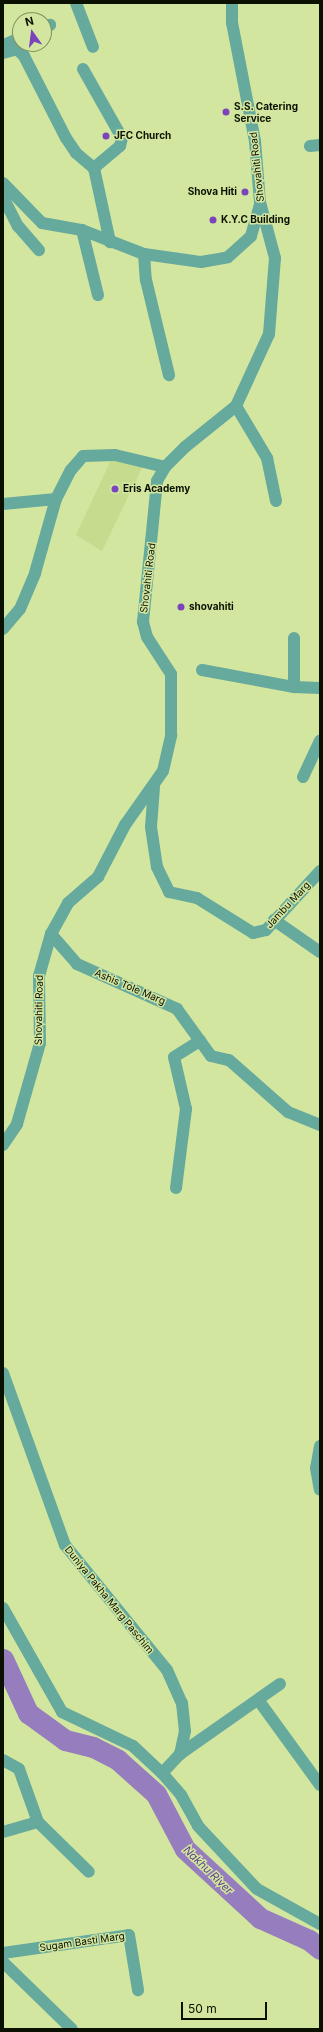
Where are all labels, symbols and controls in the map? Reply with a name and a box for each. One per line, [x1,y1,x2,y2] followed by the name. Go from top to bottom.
[12,12,52,52] north arrow
[24,14,35,29] text: N
[234,100,298,124] place label: S.S. Catering Service
[221,107,231,117] marker: S.S. Catering Service
[114,130,171,142] place label: JFC Church
[101,131,111,141] marker: JFC Church
[247,131,267,203] street label: Shovahiti Road
[188,186,237,198] place label: Shova Hiti
[240,187,250,197] marker: Shova Hiti
[221,214,290,226] place label: K.Y.C Building
[208,215,218,225] marker: K.Y.C Building
[123,483,190,495] place label: Eris Academy
[110,484,120,494] marker: Eris Academy
[138,542,158,614] street label: Shovahiti Road
[189,601,234,613] place label: shovahiti
[176,602,186,612] marker: shovahiti
[263,879,313,931] street label: Jambu Marg
[93,967,167,1007] street label: Ashis Tole Marg
[32,975,46,1045] street label: Shovahiti Road
[62,1544,156,1656] street label: Duniya Pakha Marg Paschim
[181,1843,235,1897] water label: Nakhu River
[39,1930,125,1954] street label: Sugam Basti Marg
[183,1994,269,2020] scale bar
[188,2001,217,2016] text: 50 m

